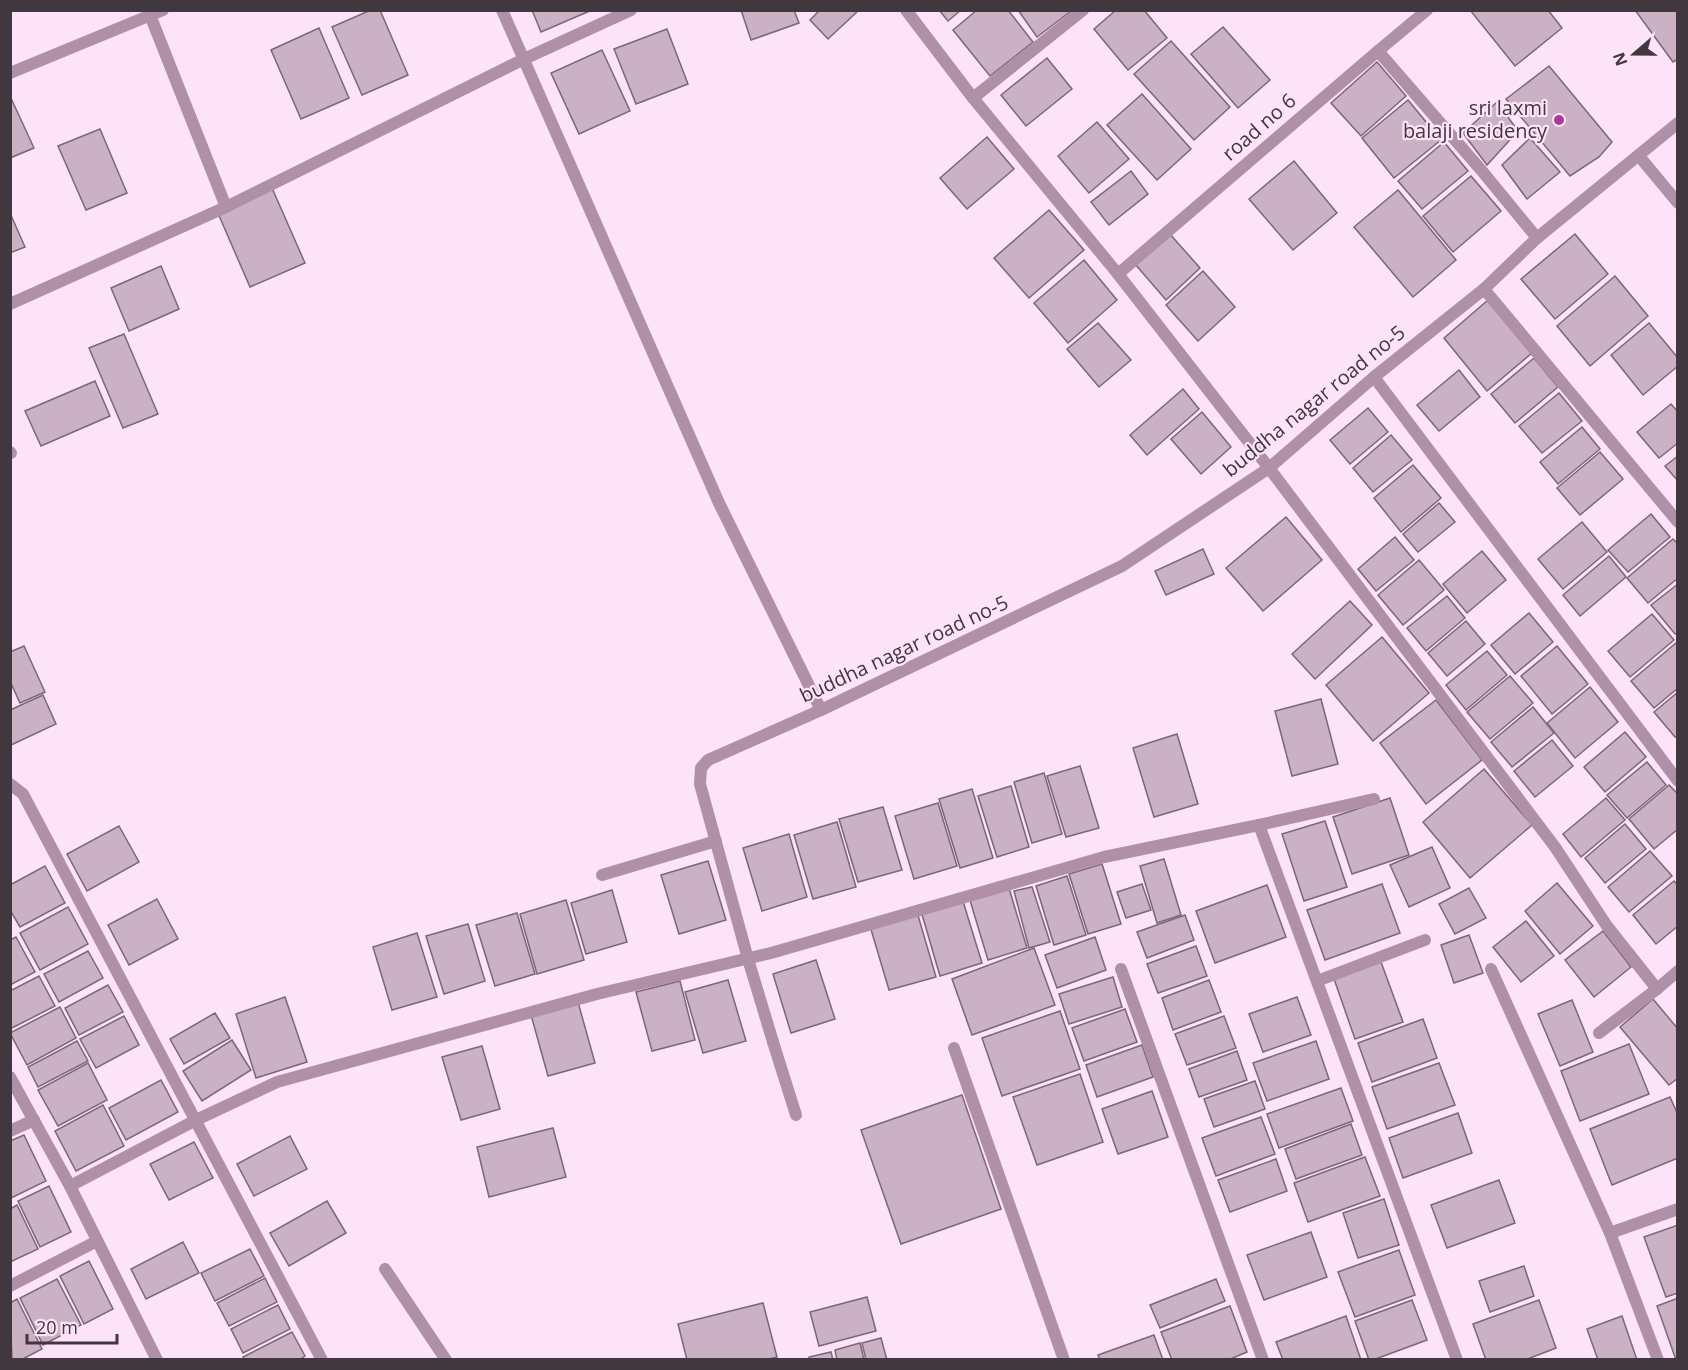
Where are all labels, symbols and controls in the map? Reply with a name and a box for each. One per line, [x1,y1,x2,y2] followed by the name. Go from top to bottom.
[1604,24,1664,84] north arrow
[1607,49,1632,69] text: N
[1216,87,1301,166] street label: road no 6
[1403,94,1548,144] place label: sri laxmi balaji residency
[1552,113,1566,127] marker: sri laxmi balaji residency
[1217,319,1410,483] street label: buddha nagar road no-5
[795,588,1012,709] street label: buddha nagar road no-5
[27,1307,117,1345] scale bar
[36,1315,78,1339] text: 20 m

